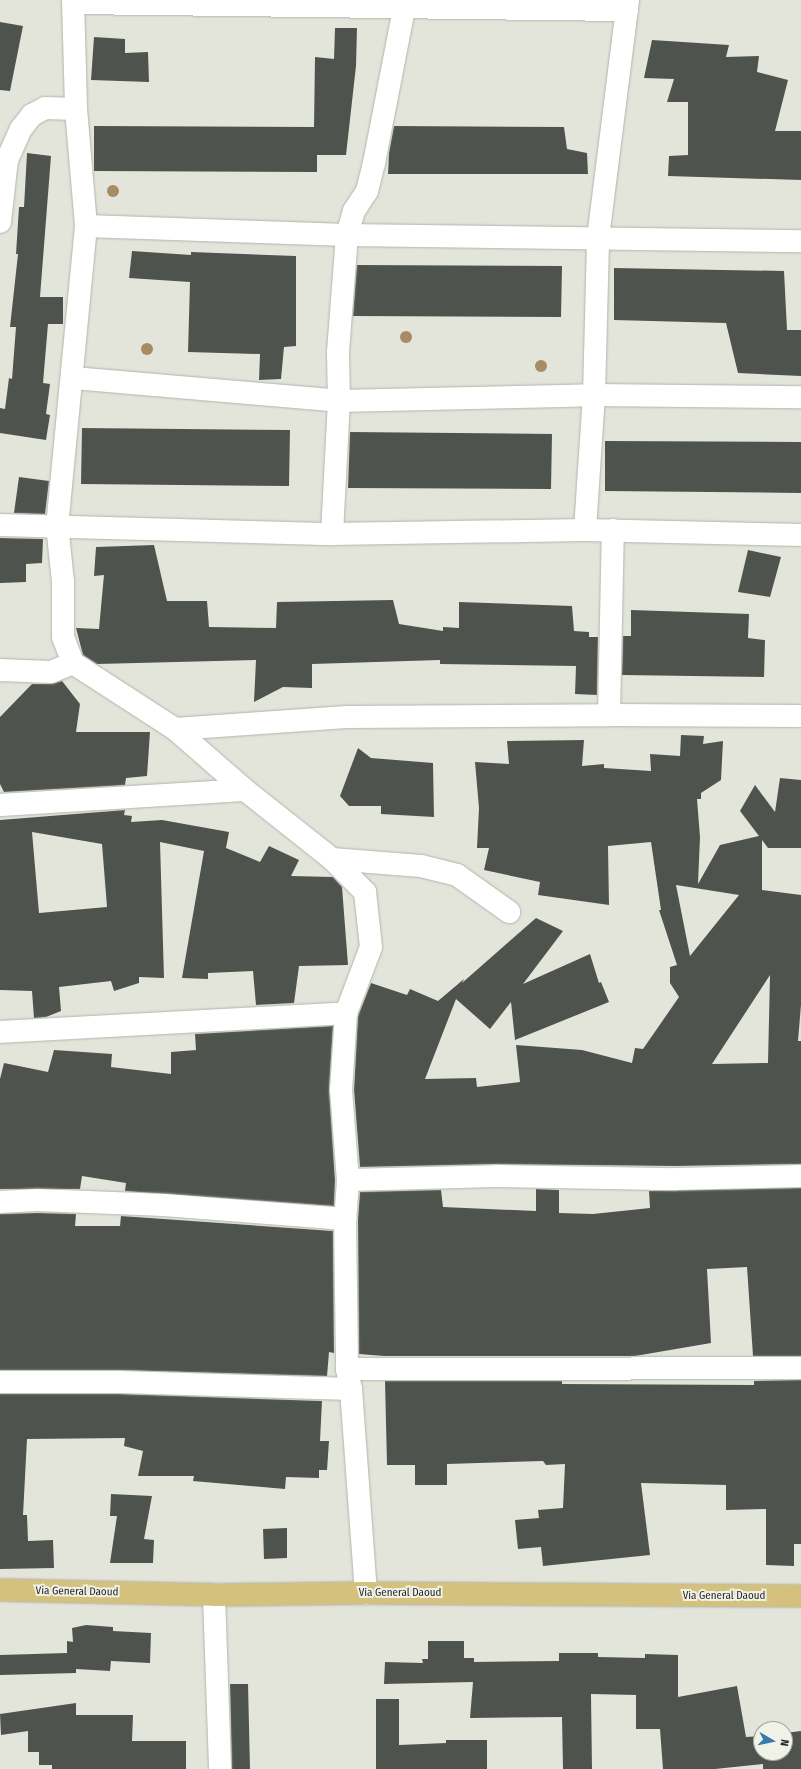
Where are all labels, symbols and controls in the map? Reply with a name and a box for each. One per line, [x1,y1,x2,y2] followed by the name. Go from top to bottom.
[36,1585,118,1599] street label: Via General Daoud
[359,1586,441,1600] street label: Via General Daoud
[683,1589,765,1603] street label: Via General Daoud
[753,1721,793,1761] north arrow
[777,1739,791,1747] text: N

